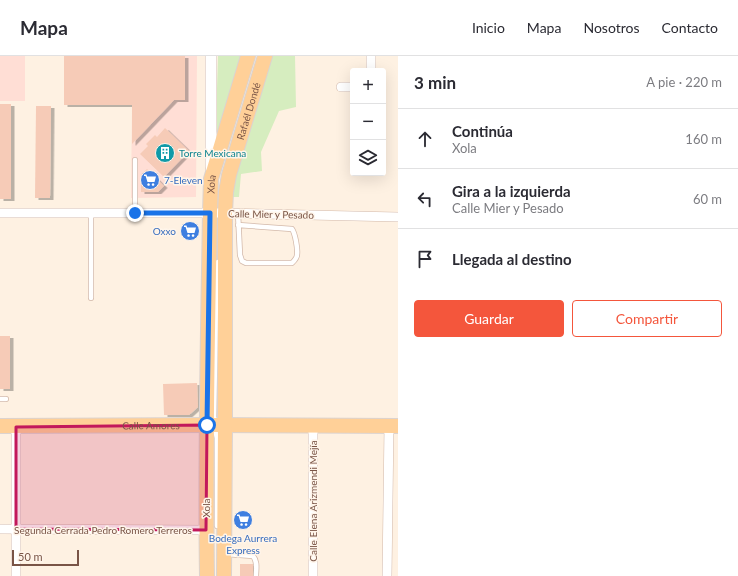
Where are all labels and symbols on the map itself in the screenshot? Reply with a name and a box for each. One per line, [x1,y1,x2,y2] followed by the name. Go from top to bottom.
[234,81,263,141] street label: Rafaél Dondé
[154,142,176,164] building icon: Torre Mexicana
[179,147,246,159] place label: Torre Mexicana
[139,169,161,191] supermarket icon: 7-Eleven
[205,173,218,194] street label: Xola
[164,174,203,186] place label: 7-Eleven
[126,204,144,222] route end
[228,207,314,221] street label: Calle Mier y Pesado
[179,220,201,242] supermarket icon: Oxxo
[153,225,176,237] place label: Oxxo
[198,416,216,434] route start
[122,419,180,431] street label: Calle Amores
[307,440,319,562] street label: Calle Elena Arizmendi Mejía
[200,498,212,518] street label: Xola
[232,509,254,531] supermarket icon: Bodega Aurrera Express
[14,524,192,536] street label: Segunda Cerrada Pedro Romero Terreros
[209,532,277,556] place label: Bodega Aurrera Express
[12,548,79,567] scale bar

